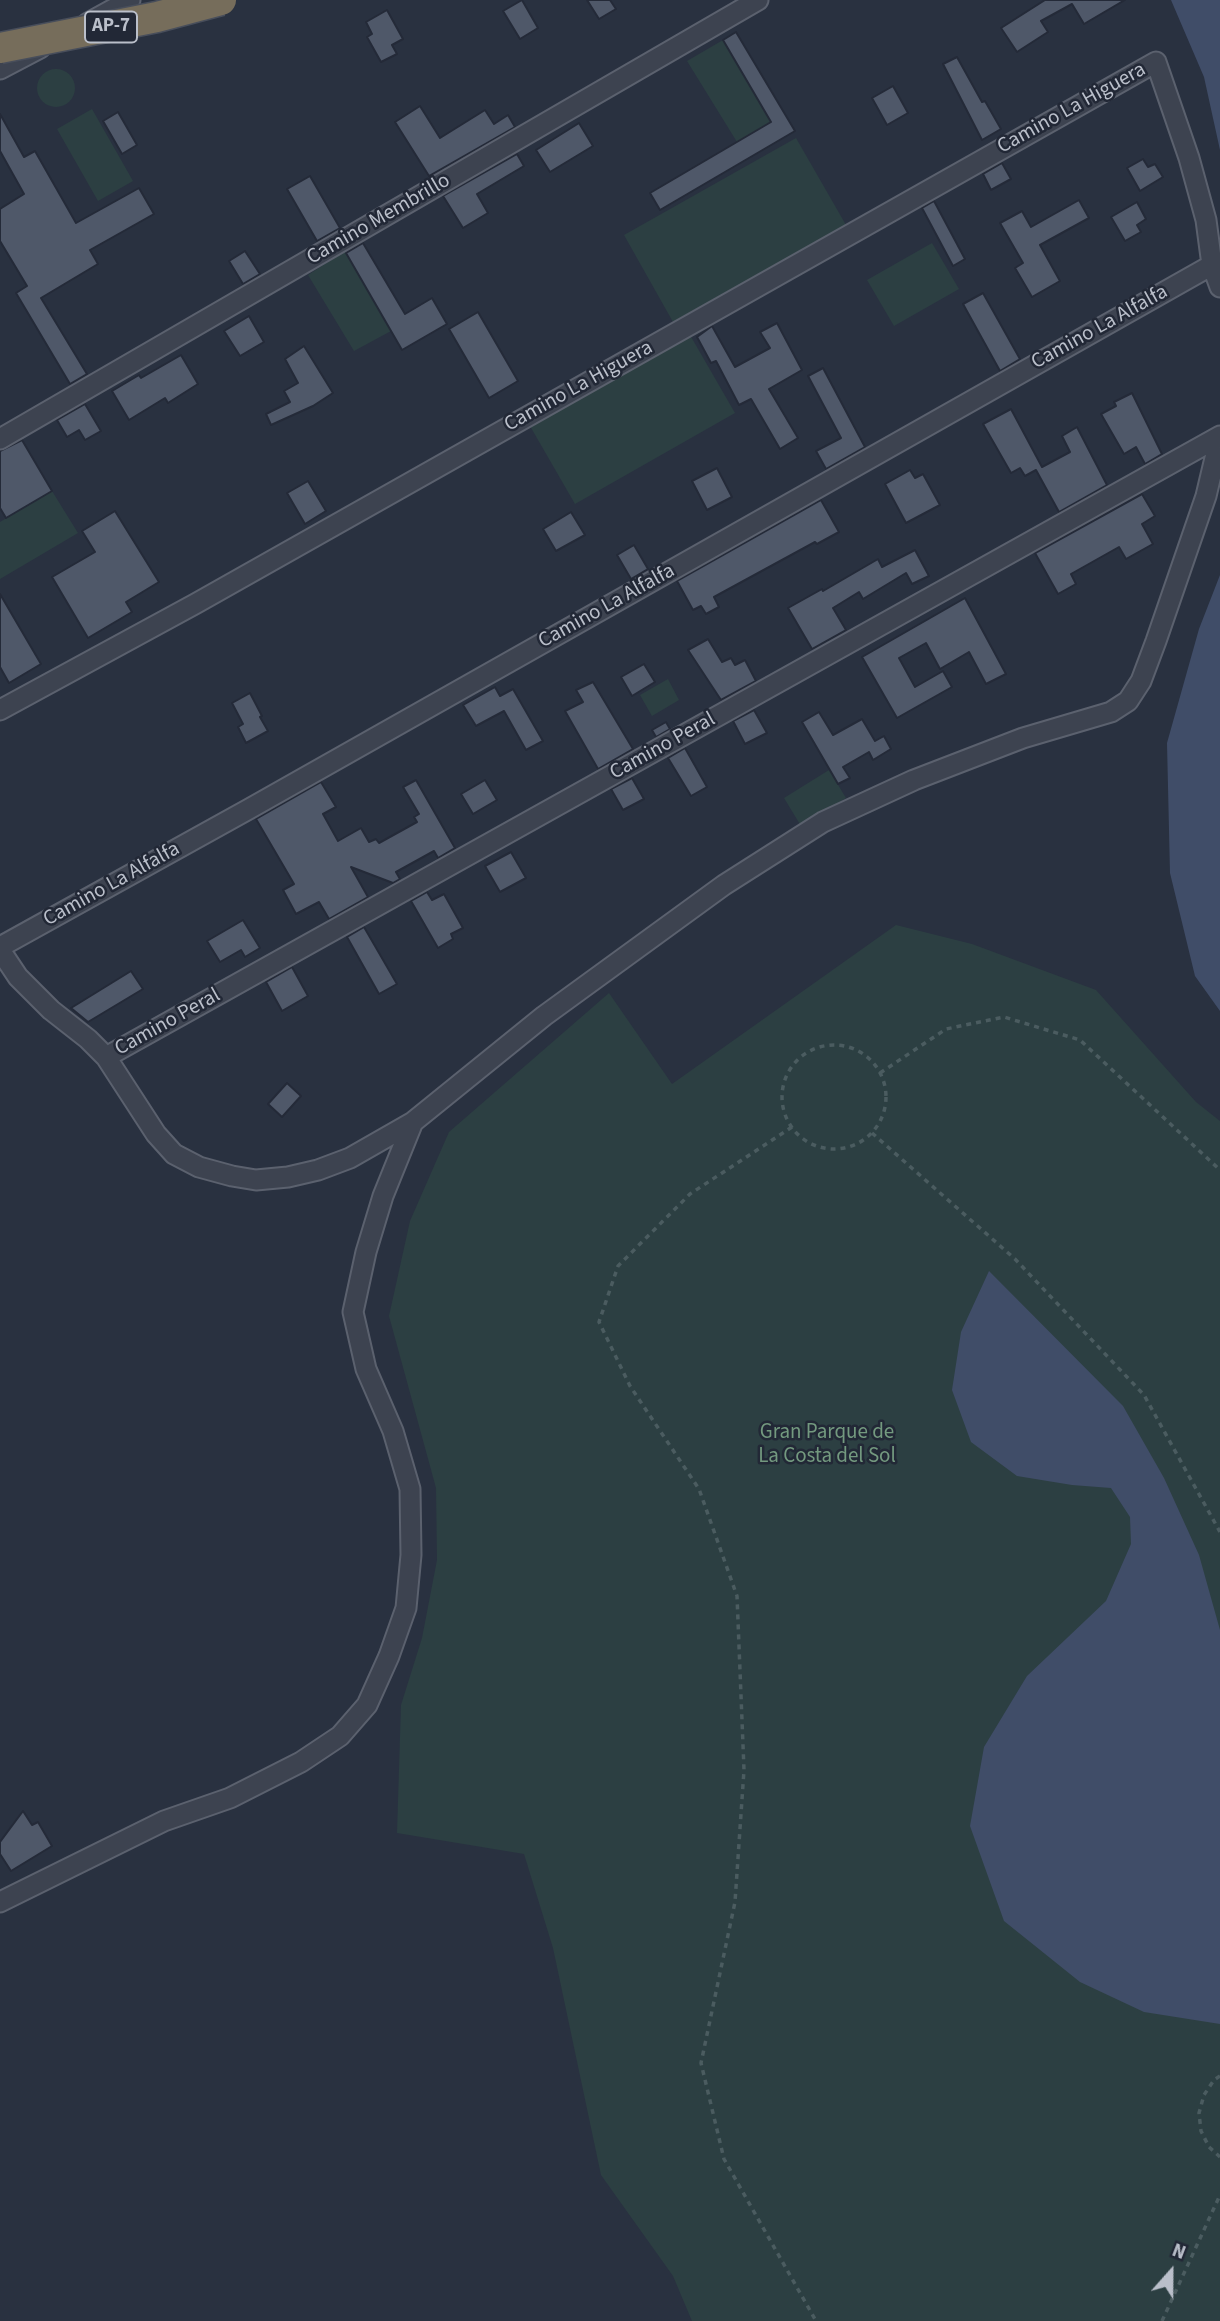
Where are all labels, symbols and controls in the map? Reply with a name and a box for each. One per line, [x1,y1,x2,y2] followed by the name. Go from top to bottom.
[85,12,137,42] road number: AP-7
[993,58,1151,160] street label: Camino La Higuera
[303,169,455,271] street label: Camino Membrillo
[1027,280,1173,376] street label: Camino La Alfalfa
[500,336,658,438] street label: Camino La Higuera
[534,559,680,655] street label: Camino La Alfalfa
[606,708,720,786] street label: Camino Peral
[39,837,185,933] street label: Camino La Alfalfa
[111,984,225,1062] street label: Camino Peral
[758,1420,896,1470] park label: Gran Parque de La Costa del Sol
[1136,2237,1206,2307] north arrow
[1168,2237,1189,2267] text: N

